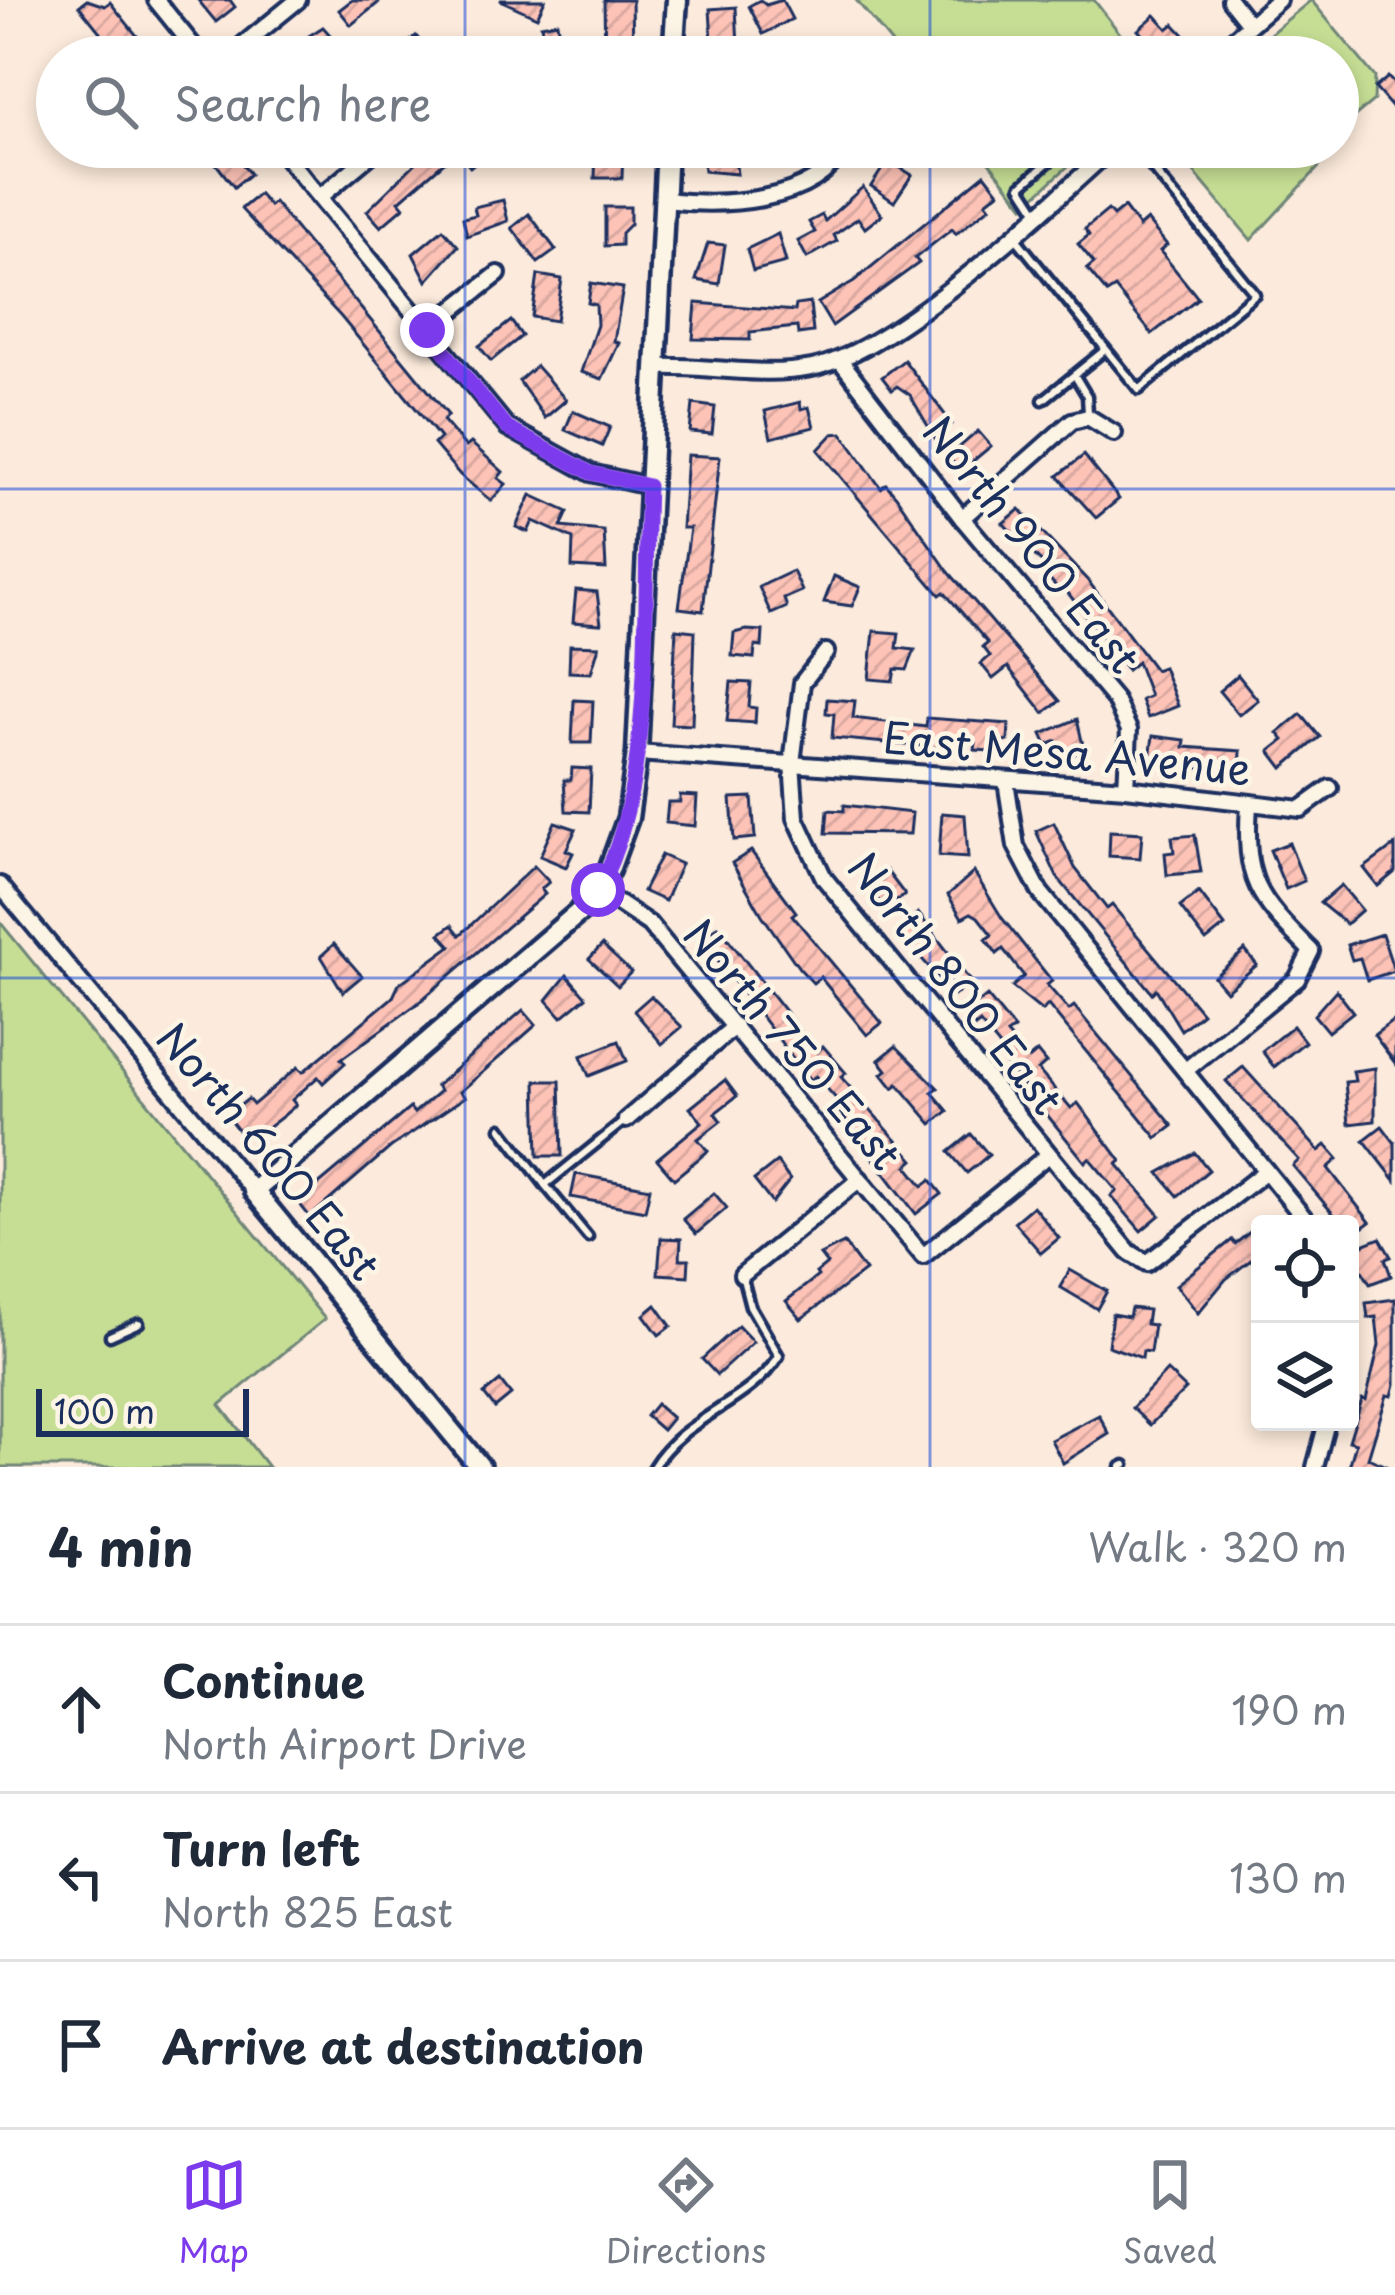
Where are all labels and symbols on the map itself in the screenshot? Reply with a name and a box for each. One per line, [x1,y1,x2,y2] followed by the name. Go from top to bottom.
[400,303,454,357] route end
[909,401,1157,686] street label: North 900 East
[881,704,1254,799] street label: East Mesa Avenue
[834,838,1080,1127] street label: North 800 East
[571,863,625,917] route start
[670,904,918,1183] street label: North 750 East
[143,1008,397,1293] street label: North 600 East
[36,1383,249,1436] scale bar

